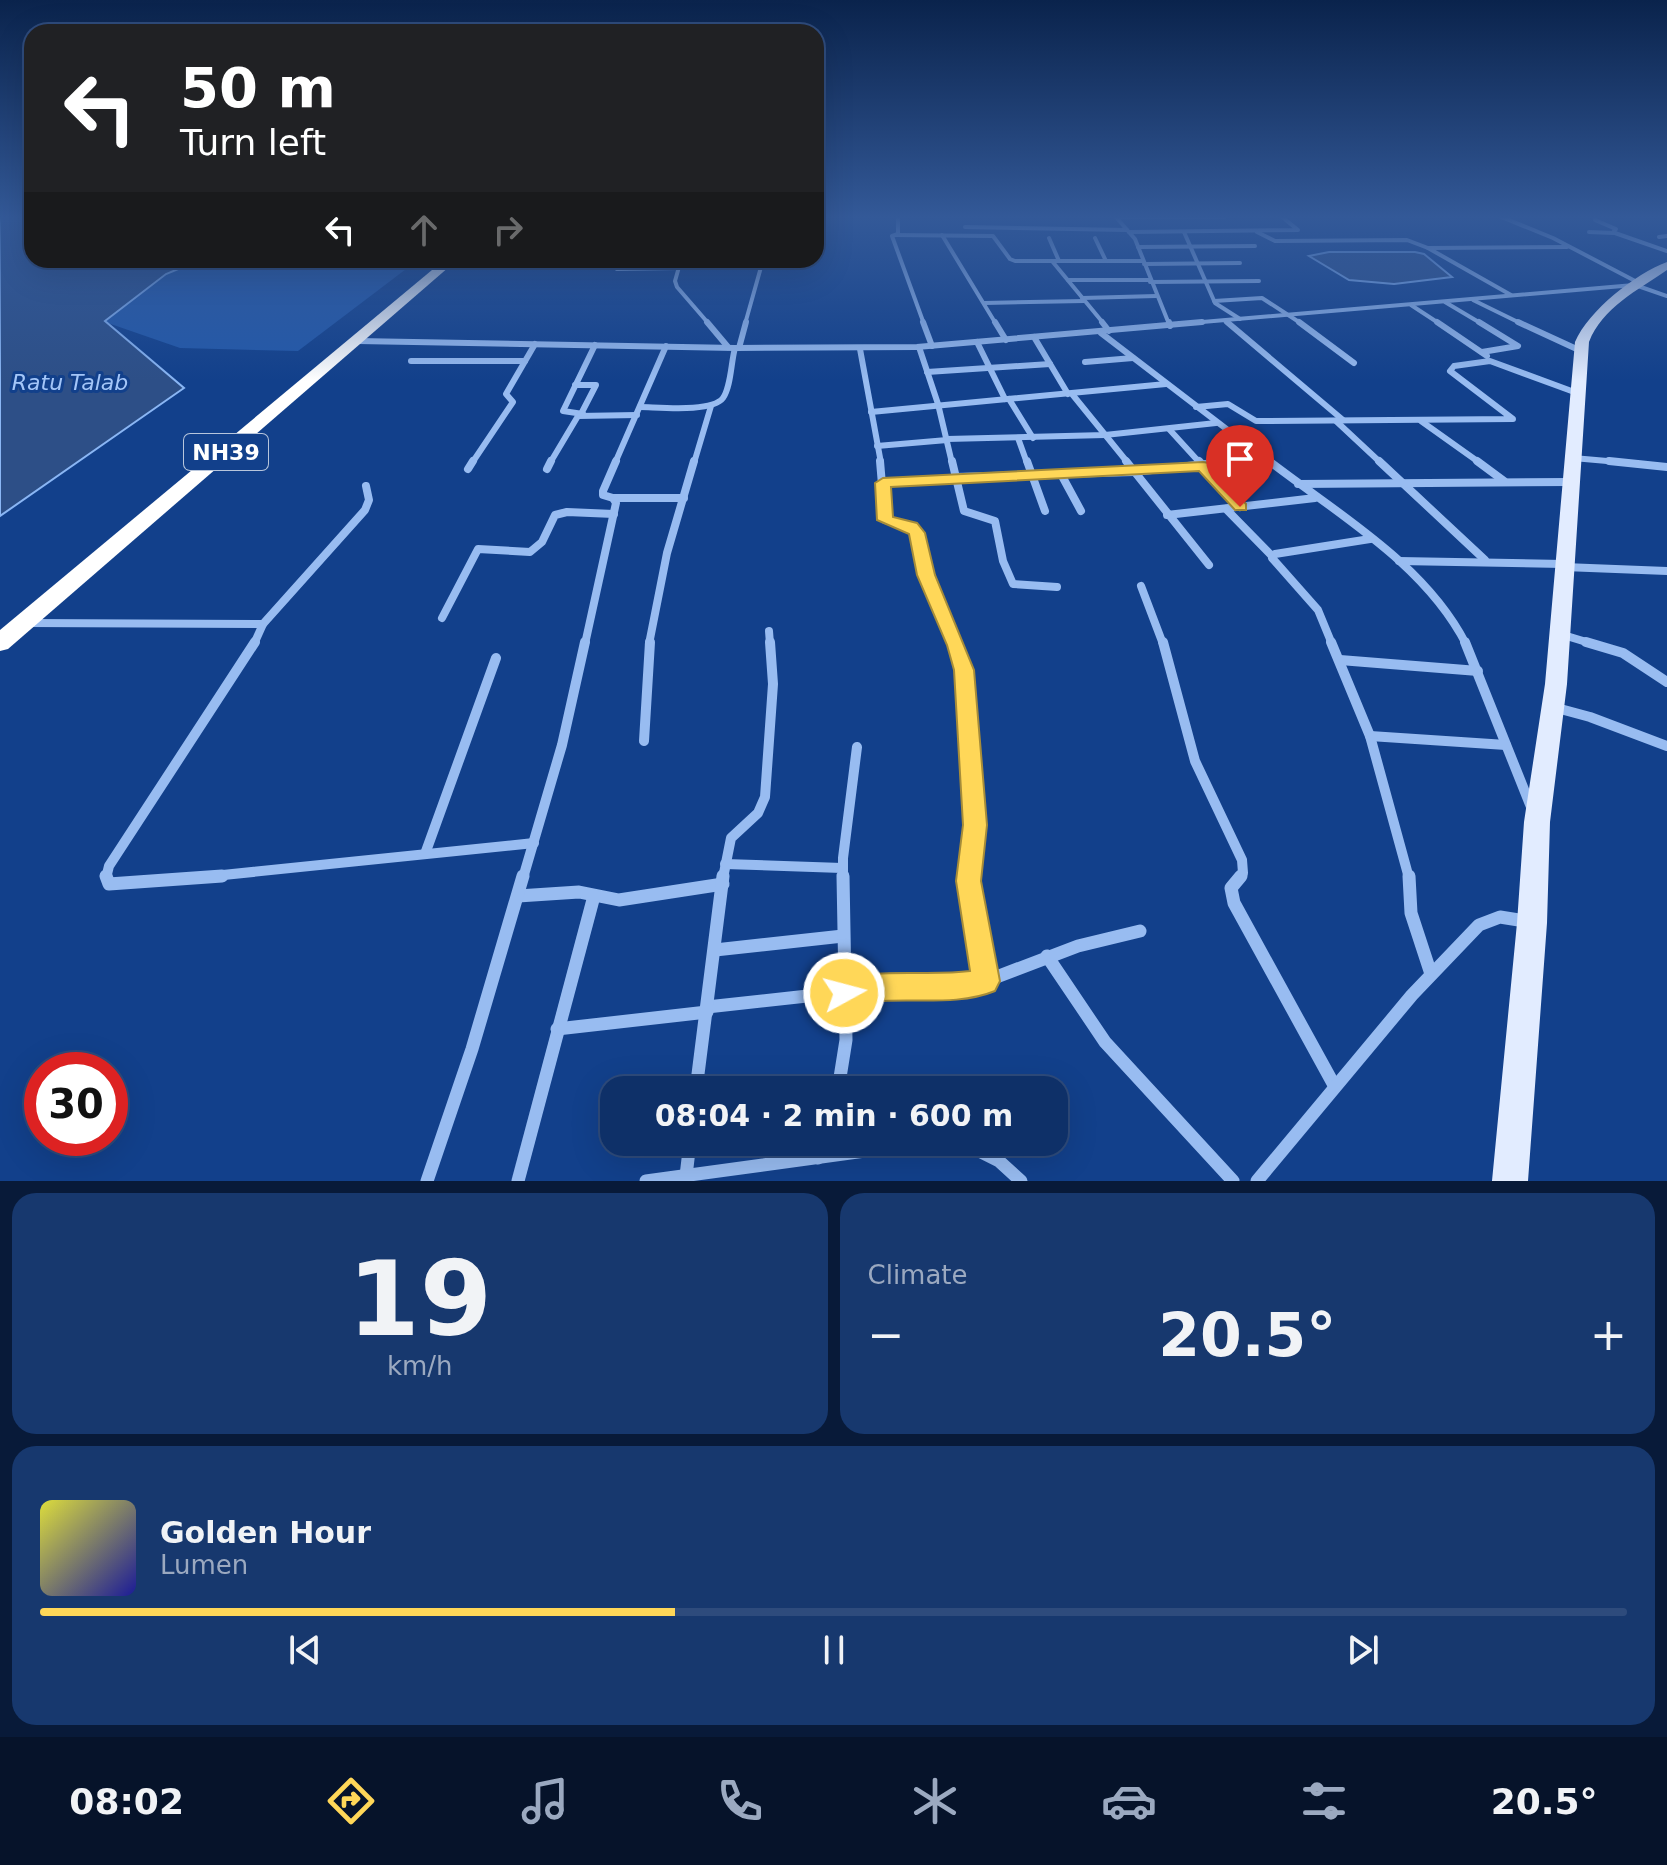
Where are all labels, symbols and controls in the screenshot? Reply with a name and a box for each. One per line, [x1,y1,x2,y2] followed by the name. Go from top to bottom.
[180,55,336,120] text: 50 m
[48,56,152,160] icon: left
[180,122,326,163] text: Turn left
[318,208,362,252] icon: left
[402,208,446,252] icon: ahead
[486,208,530,252] icon: right
[12,370,128,395] water label: Ratu Talab
[1206,425,1274,507] pin
[184,434,268,470] road number: NH39
[1218,437,1262,481] icon: arrive
[802,951,886,1035] position arrow
[24,1052,128,1156] speed limit sign: 30
[655,1098,1013,1133] text: 08:04 · 2 min · 600 m
[347,1238,492,1360] text: 19
[868,1260,968,1290] text: Climate
[1158,1300,1336,1370] text: 20.5°
[868,1309,904,1360] text: −
[1590,1309,1627,1360] text: +
[387,1351,453,1381] text: km/h
[160,1515,371,1550] text: Golden Hour
[160,1550,248,1580] text: Lumen
[283,1628,327,1672] icon: previous
[812,1628,856,1672] icon: pause
[1341,1628,1385,1672] icon: next
[323,1773,379,1829] icon: directions
[517,1773,573,1829] icon: music
[712,1773,768,1829] icon: phone
[907,1773,963,1829] icon: climate
[1101,1773,1157,1829] icon: car
[1296,1773,1352,1829] icon: filters
[69,1781,184,1822] text: 08:02
[1491,1781,1598,1822] text: 20.5°

